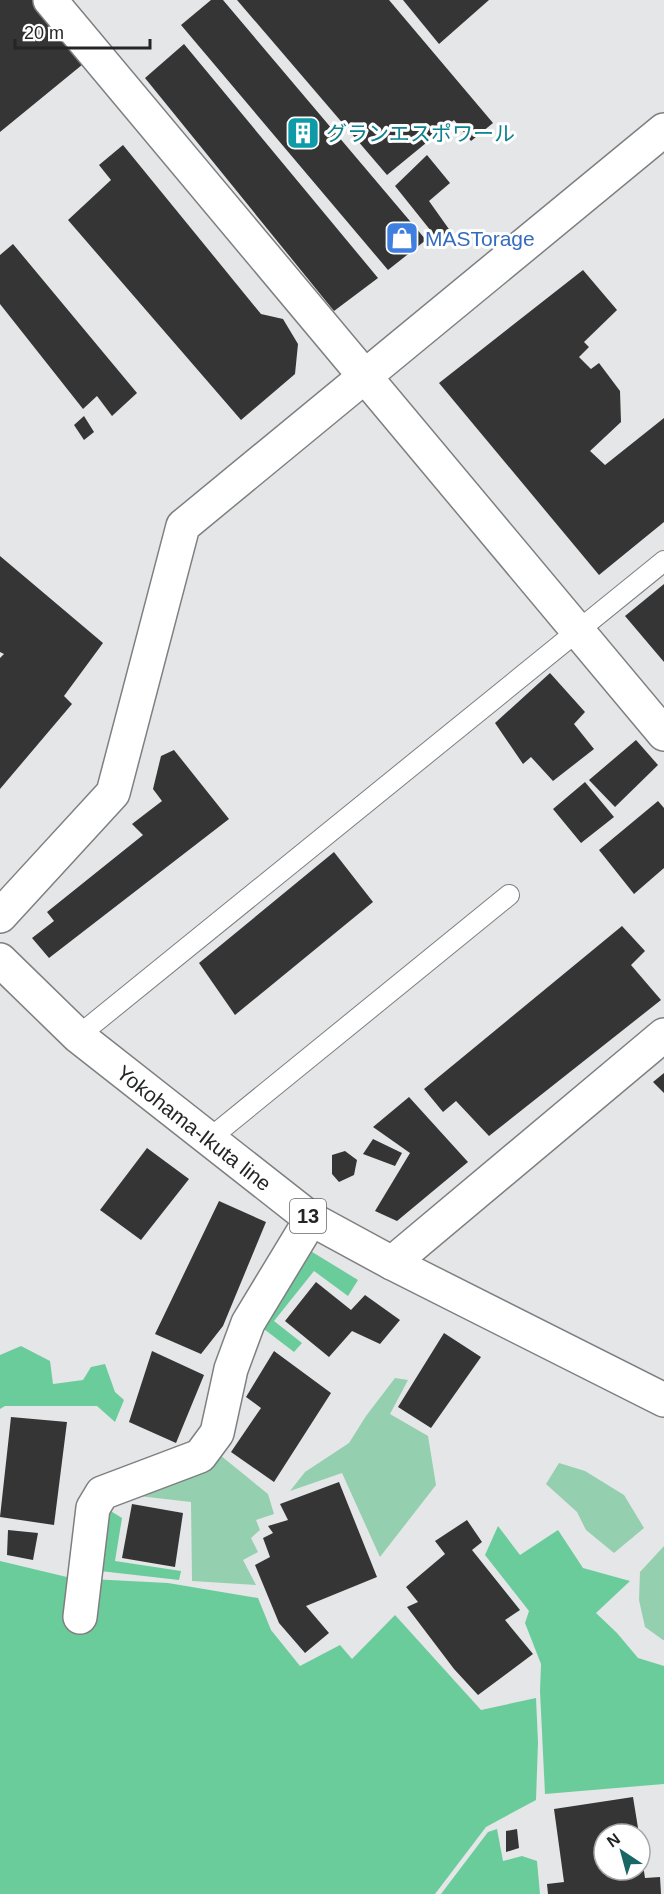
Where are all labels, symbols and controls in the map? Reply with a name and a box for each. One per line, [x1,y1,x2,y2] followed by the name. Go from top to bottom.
[15,12,150,50] scale bar
[24,23,64,43] text: 20 m
[285,115,321,151] building icon: グランエスポワール
[326,122,515,145] place label: グランエスポワール
[384,220,420,256] shop icon: MASTorage
[425,227,535,250] place label: MASTorage
[112,1061,276,1195] street label: Yokohama-Ikuta line
[290,1199,326,1233] road number: 13
[592,1822,652,1882] north arrow
[604,1830,623,1851] text: N

